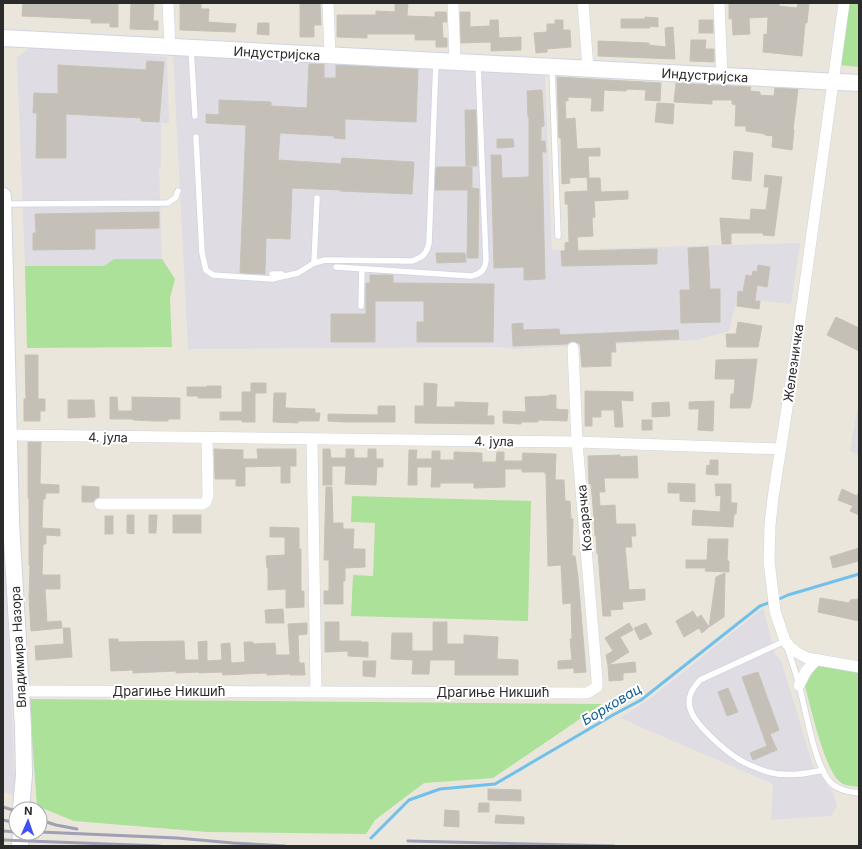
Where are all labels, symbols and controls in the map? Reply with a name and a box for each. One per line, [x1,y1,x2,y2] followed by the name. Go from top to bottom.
[233,43,321,63] street label: Индустријска
[661,65,749,85] street label: Индустријска
[780,323,806,403] street label: Железничка
[88,429,128,445] street label: 4. јула
[474,433,514,449] street label: 4. јула
[573,484,595,552] street label: Козарачка
[7,585,29,709] street label: Владимира Назора
[578,680,644,728] water label: Борковац
[113,683,225,699] street label: Драгиње Никшић
[437,684,549,700] street label: Драгиње Никшић
[8,801,48,841] north arrow
[24,804,33,818] text: N

